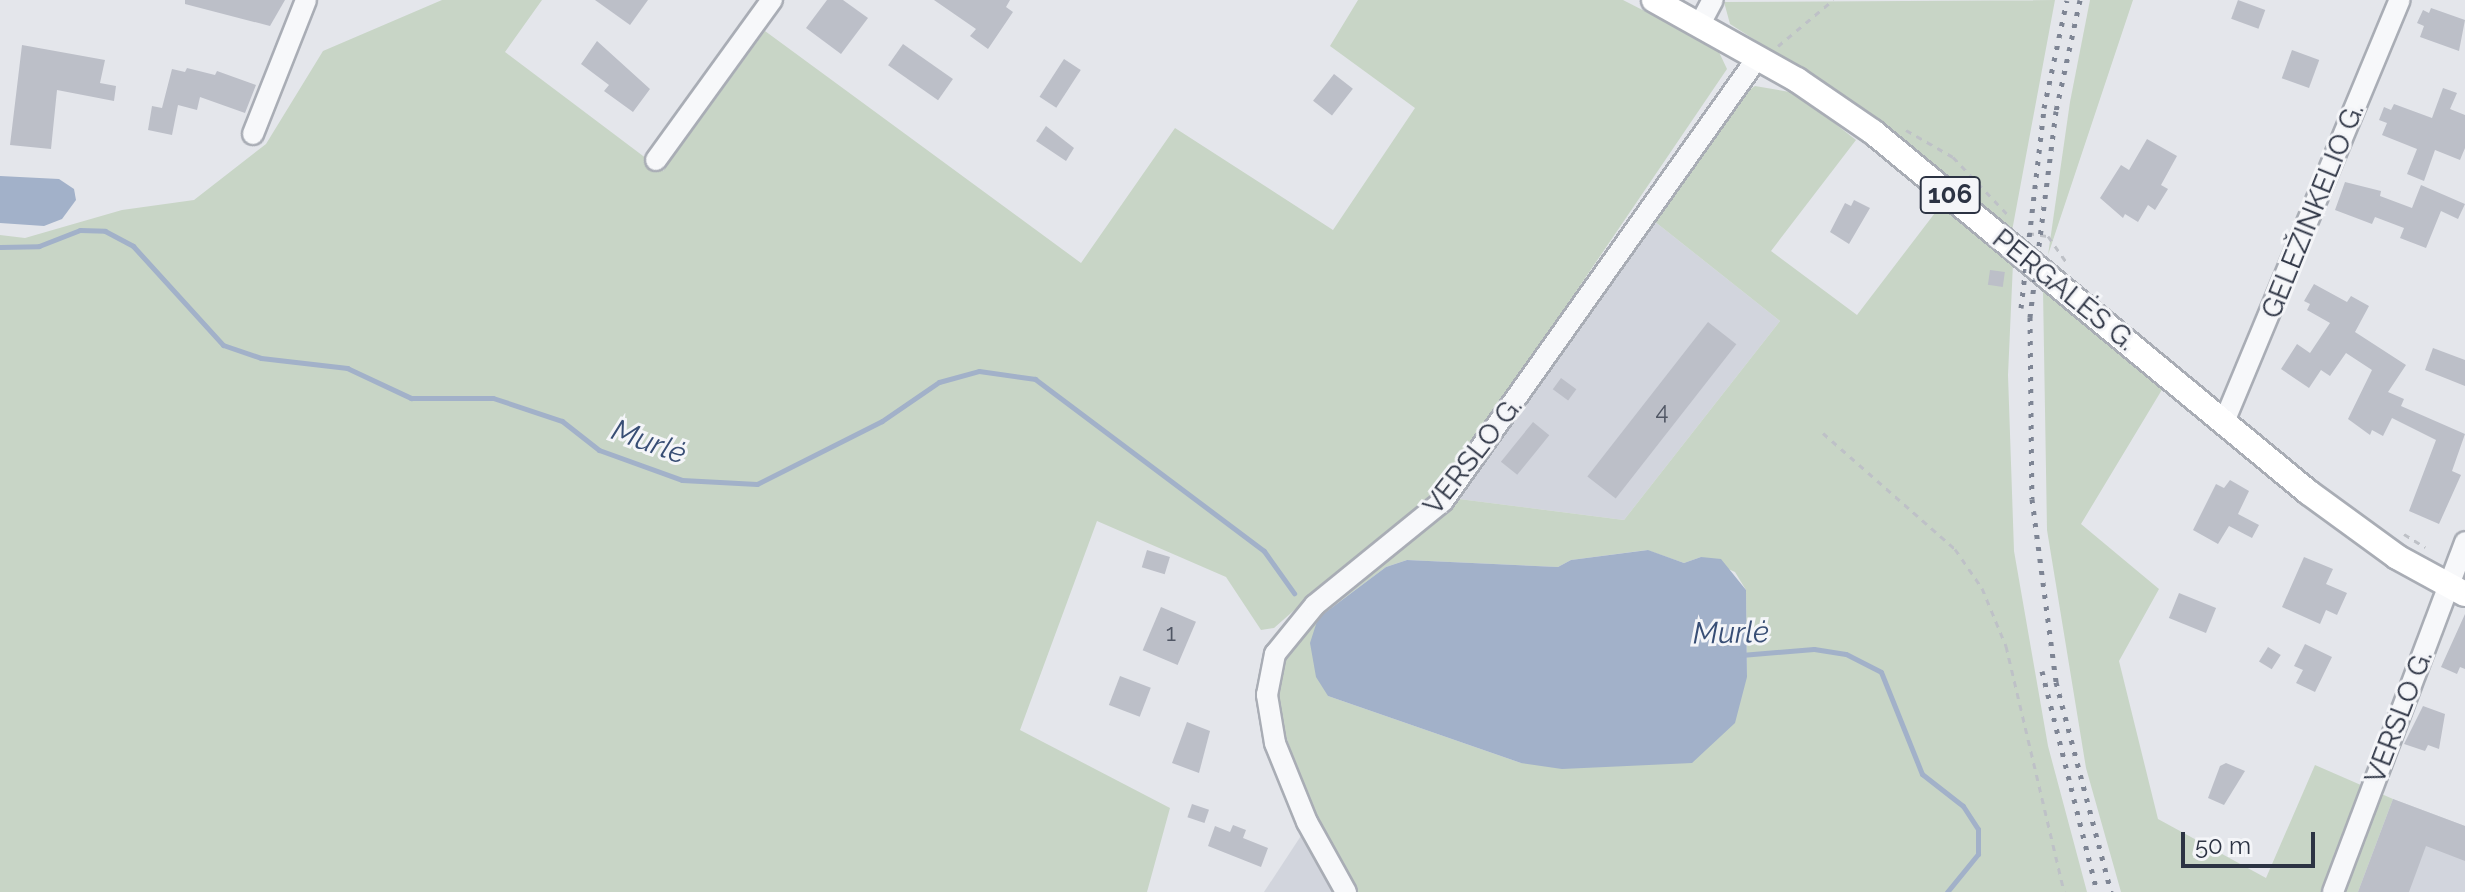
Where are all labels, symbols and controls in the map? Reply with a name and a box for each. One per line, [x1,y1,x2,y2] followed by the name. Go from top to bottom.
[2255,99,2371,323] street label: GELEŽINKELIO G.
[1918,173,1982,217] road number: 106
[1986,222,2142,358] street label: PERGALĖS G.
[1417,390,1529,522] street label: VERSLO G.
[1655,397,1669,425] house number: 4
[607,412,691,472] water label: Murlė
[1692,614,1770,652] water label: Murlė
[1166,619,1176,647] house number: 1
[2358,645,2440,789] street label: VERSLO G.
[2185,816,2319,866] scale bar
[2195,831,2251,860] text: 50 m

